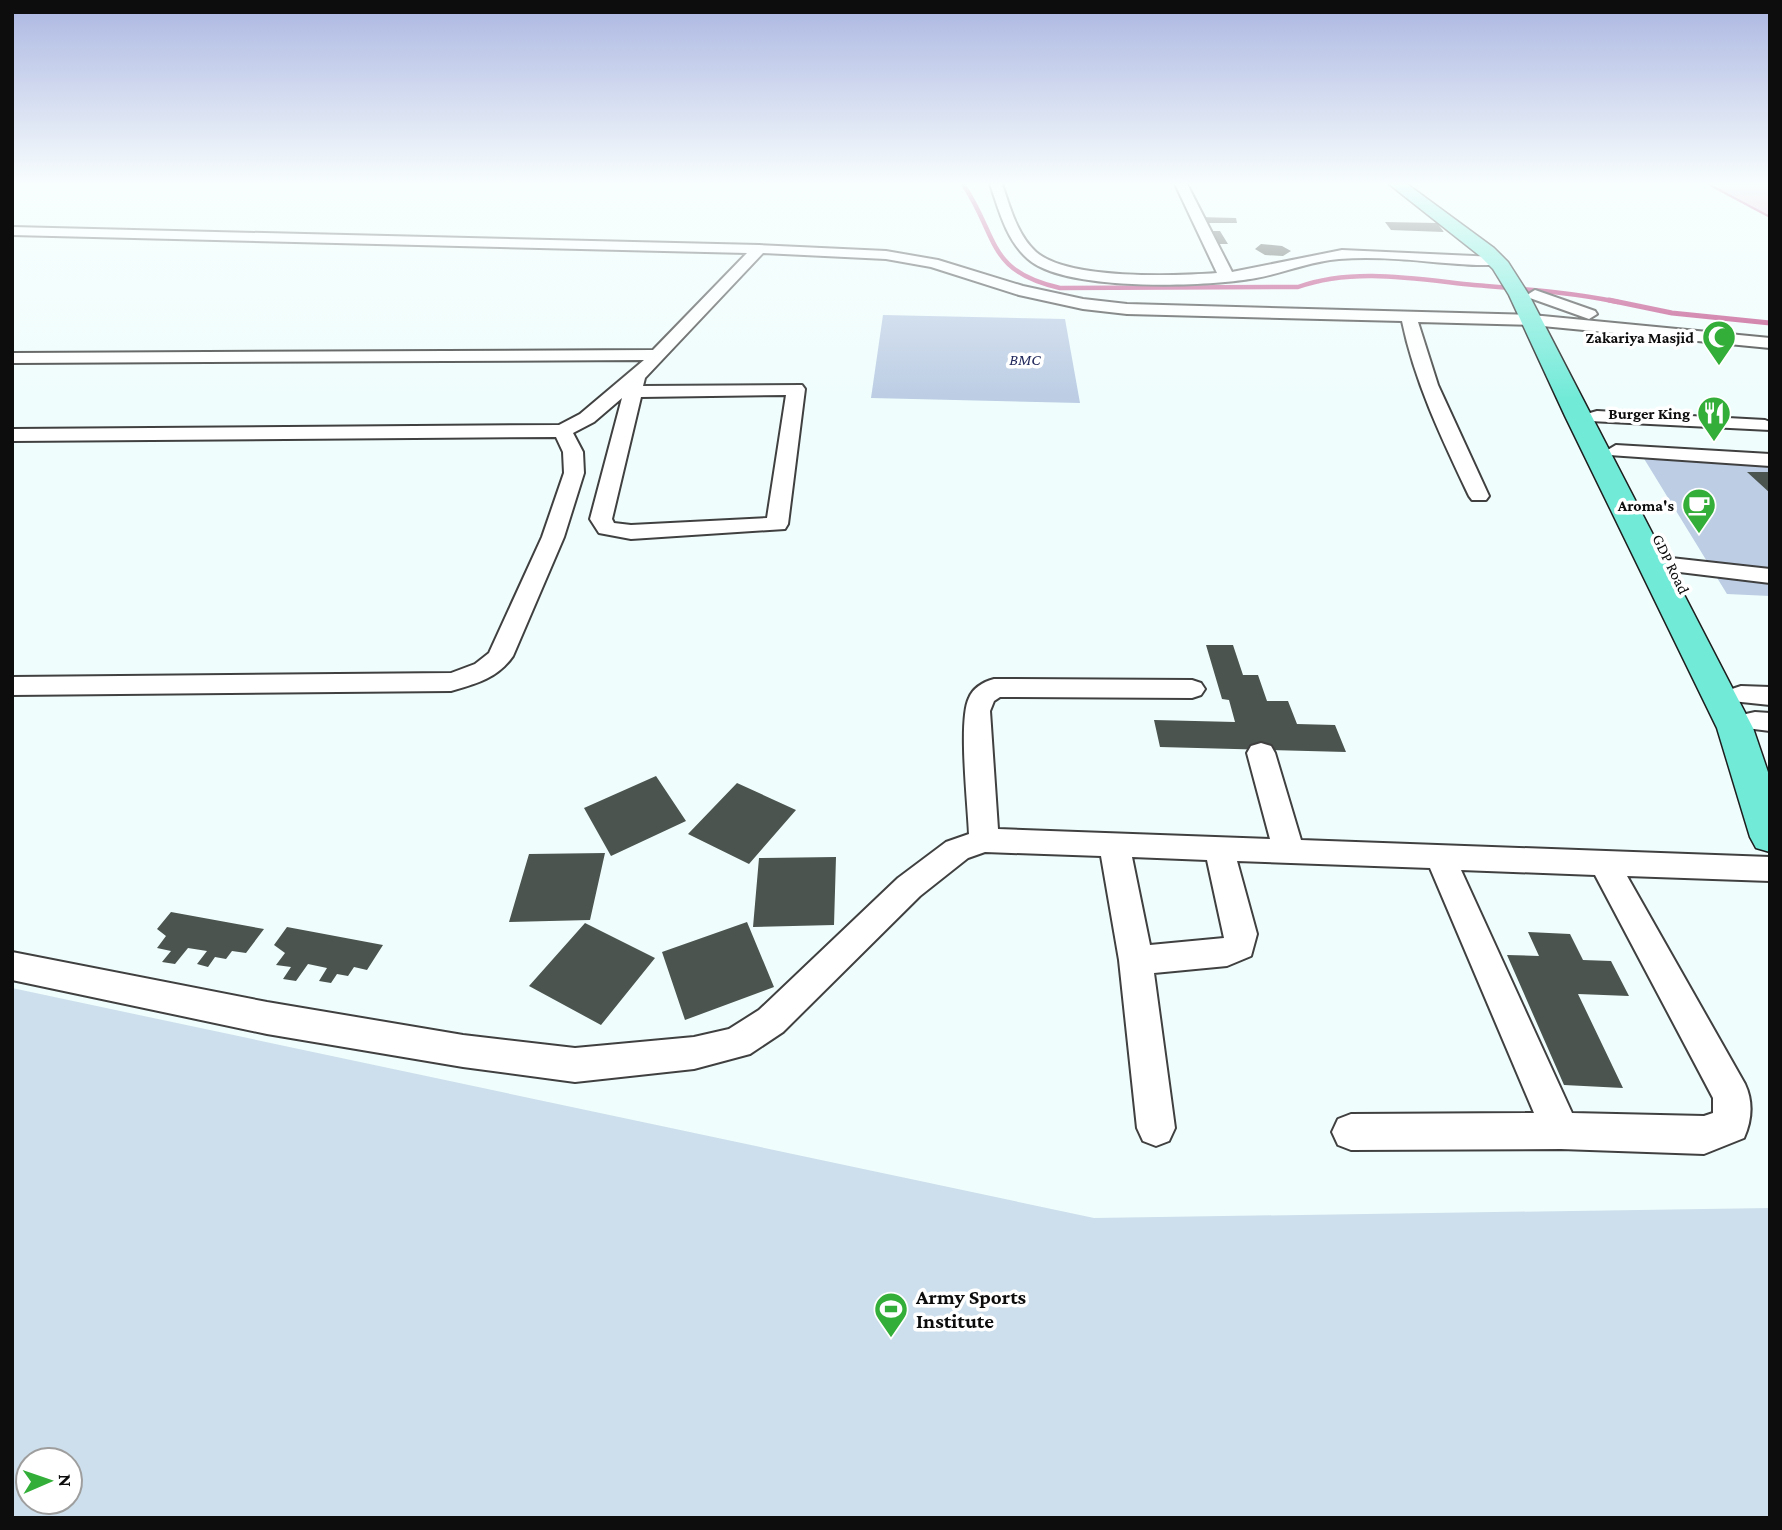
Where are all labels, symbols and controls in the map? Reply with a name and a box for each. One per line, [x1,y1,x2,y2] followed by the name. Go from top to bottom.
[1700,318,1738,367] mosque icon: Zakariya Masjid
[1586,329,1694,347] place label: Zakariya Masjid
[1009,351,1041,368] park label: BMC
[1695,394,1733,443] restaurant icon: Burger King
[1608,405,1690,422] place label: Burger King
[1680,486,1718,535] cafe icon: Aroma's
[1617,497,1674,514] place label: Aroma's
[1649,531,1693,597] street label: GDP Road
[915,1285,1027,1333] place label: Army Sports Institute
[872,1290,910,1339] sports icon: Army Sports Institute
[14,1446,84,1516] north arrow
[55,1474,76,1487] text: N

